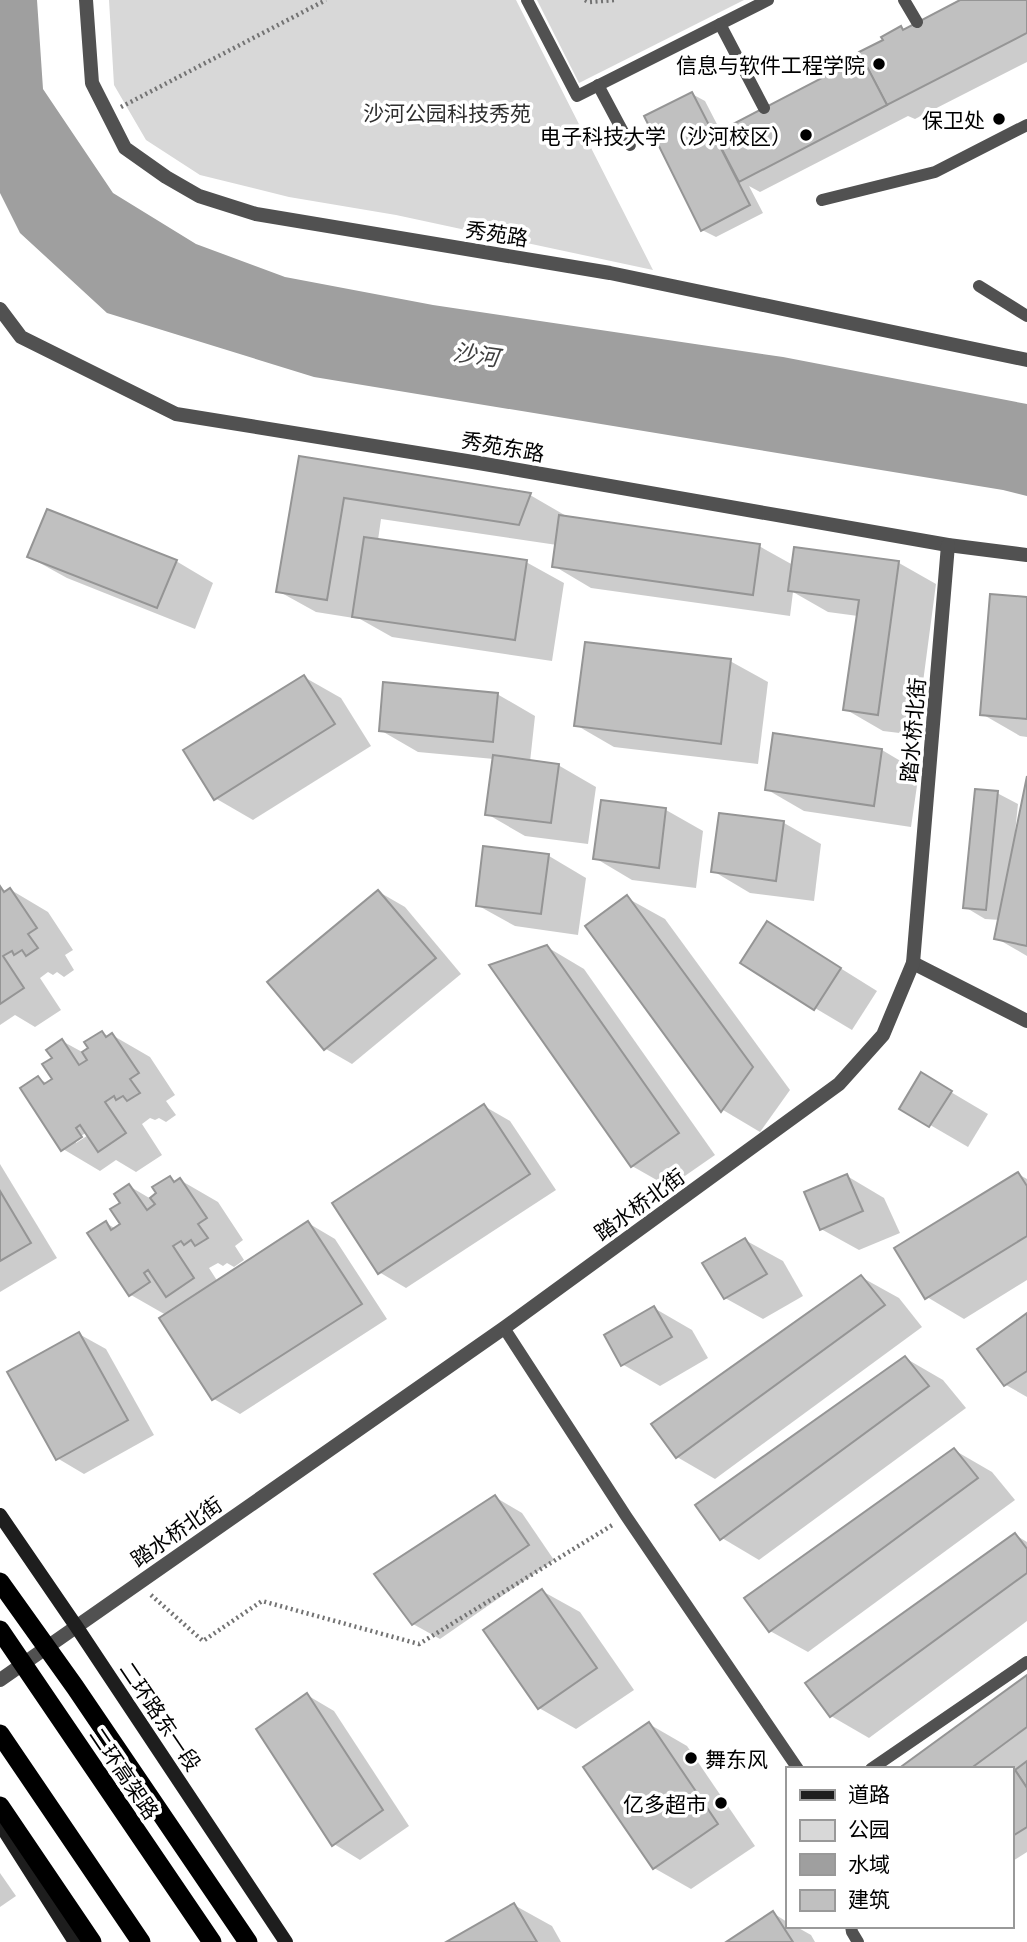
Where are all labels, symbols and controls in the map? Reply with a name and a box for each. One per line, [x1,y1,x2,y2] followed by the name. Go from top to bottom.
[676,52,865,77] place label: 信息与软件工程学院
[871,56,887,72] marker: 信息与软件工程学院
[363,100,531,125] park label: 沙河公园科技秀苑
[922,107,985,132] place label: 保卫处
[991,111,1007,127] marker: 保卫处
[540,123,792,148] place label: 电子科技大学（沙河校区）
[798,127,814,143] marker: 电子科技大学（沙河校区）
[464,216,530,250] street label: 秀苑路
[451,337,505,372] water label: 沙河
[459,426,547,466] street label: 秀苑东路
[895,677,929,783] street label: 踏水桥北街
[589,1163,689,1245] street label: 踏水桥北街
[126,1491,226,1571] street label: 踏水桥北街
[115,1657,207,1775] street label: 二环路东一段
[85,1722,165,1824] street label: 二环高架路
[705,1746,768,1771] place label: 舞东风
[683,1750,699,1766] marker: 舞东风
[786,1767,1013,1928] legend
[848,1781,890,1806] text: 道路
[623,1791,707,1816] place label: 亿多超市
[713,1795,729,1811] marker: 亿多超市
[848,1816,890,1841] text: 公园
[848,1851,890,1876] text: 水域
[848,1886,890,1911] text: 建筑

